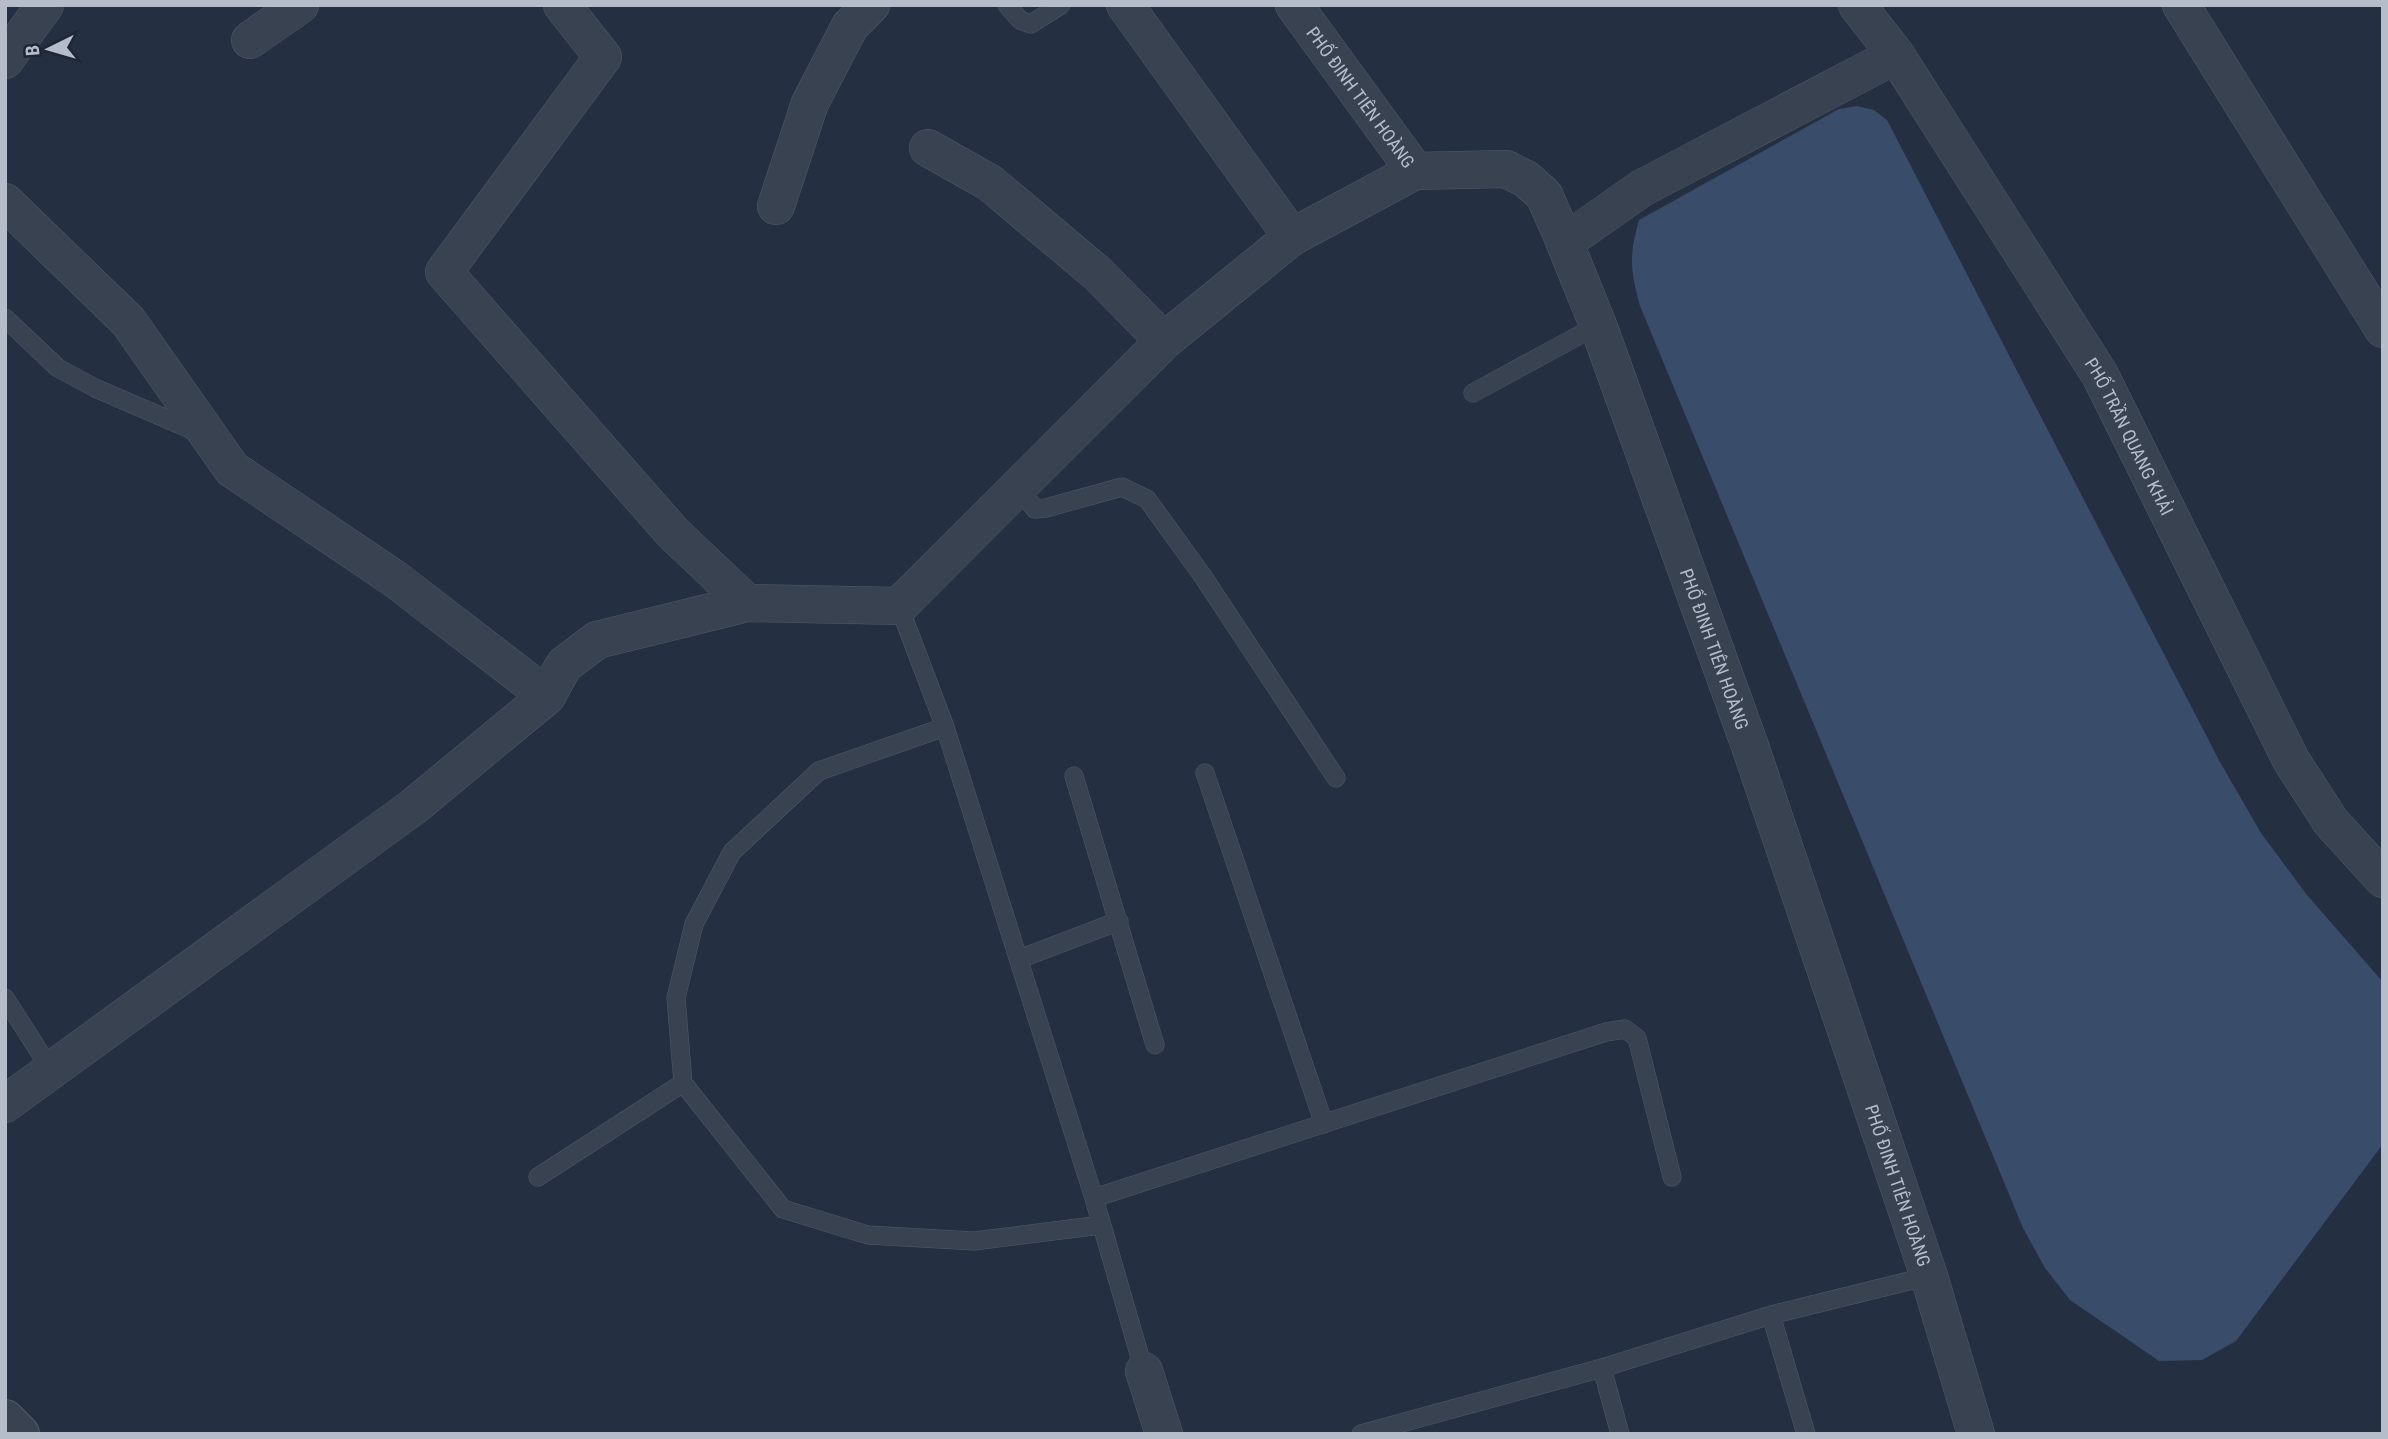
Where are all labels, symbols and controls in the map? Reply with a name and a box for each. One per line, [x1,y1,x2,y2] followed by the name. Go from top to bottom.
[14,14,84,84] north arrow
[1303,22,1420,172] street label: PHỐ ĐINH TIÊN HOÀNG
[21,44,44,57] text: B
[2081,354,2178,518] street label: PHỐ TRẦN QUANG KHẢI
[1676,566,1754,732] street label: PHỐ ĐINH TIÊN HOÀNG
[1861,1102,1935,1269] street label: PHỐ ĐINH TIÊN HOÀNG

